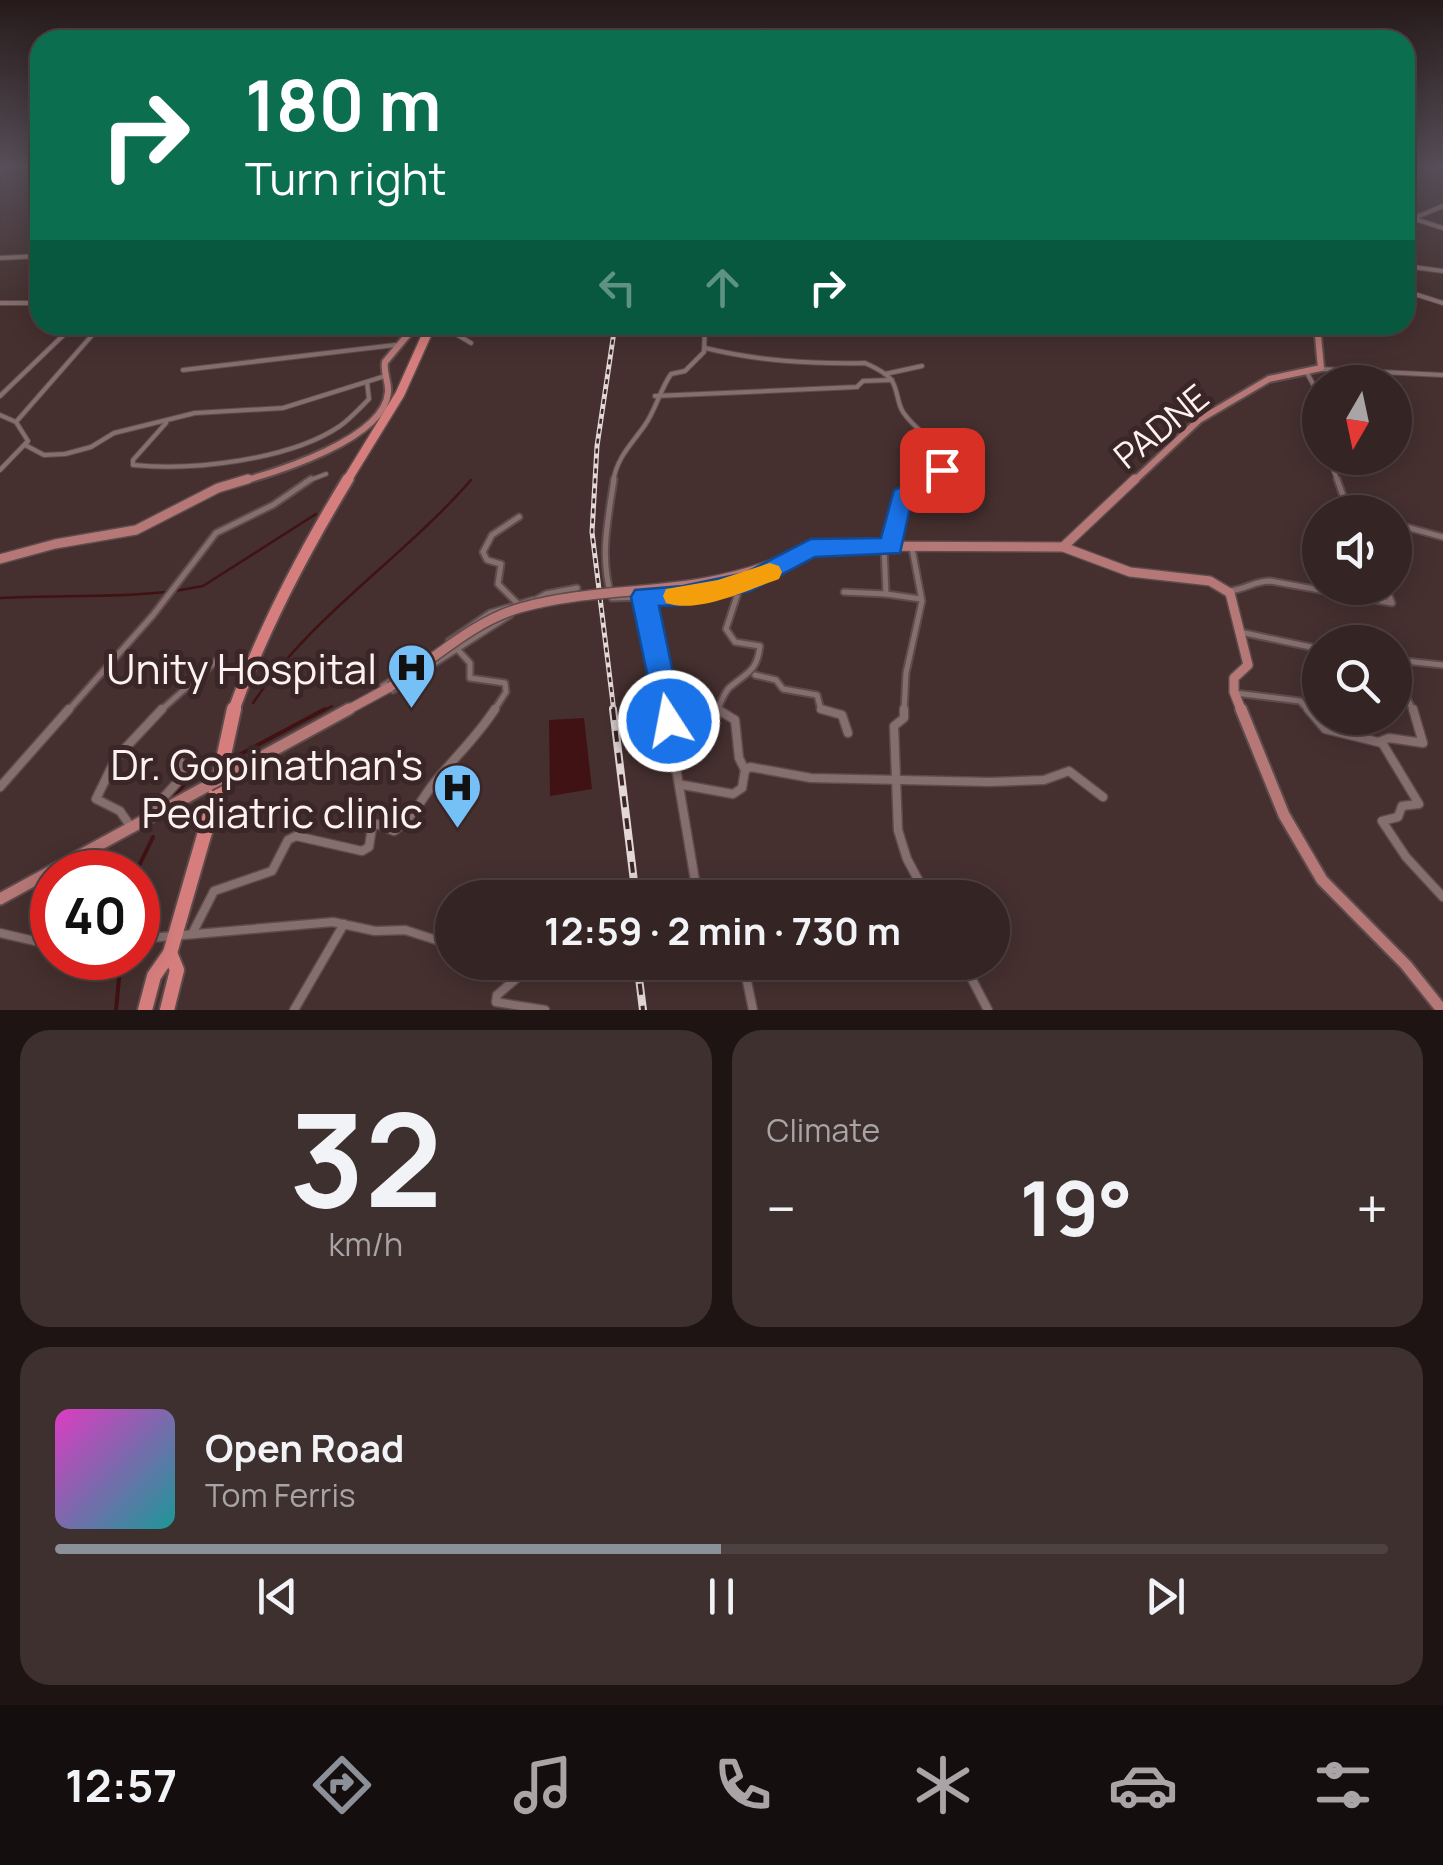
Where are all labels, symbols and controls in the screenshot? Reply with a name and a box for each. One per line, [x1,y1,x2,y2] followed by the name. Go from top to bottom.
[245,56,442,152] text: 180 m
[80,70,210,200] icon: right
[245,147,446,209] text: Turn right
[590,260,645,315] icon: left
[695,260,750,315] icon: ahead
[800,260,855,315] icon: right
[1302,365,1412,475] north arrow
[1302,365,1412,735] map controls
[1104,373,1218,479] street label: PADNE
[900,428,985,513] pin
[915,443,970,498] icon: arrive
[1302,495,1412,605] button: sound
[1302,625,1412,735] button: search
[106,639,377,697] place label: Unity Hospital
[386,642,438,710] hospital icon: Unity Hospital
[617,669,721,773] position arrow
[111,735,423,841] place label: Dr. Gopinathan's Pediatric clinic
[432,762,484,830] hospital icon: Dr. Gopinathan's Pediatric clinic
[30,850,160,980] speed limit sign: 40
[544,904,901,956] text: 12:59 · 2 min · 730 m
[289,1068,442,1246] text: 32
[767,1108,880,1152] text: Climate
[1020,1156,1133,1259] text: 19°
[767,1170,796,1246] text: −
[1356,1170,1388,1246] text: +
[329,1222,403,1266] text: km/h
[205,1421,404,1473] text: Open Road
[205,1473,356,1517] text: Tom Ferris
[250,1569,305,1624] icon: previous
[694,1569,749,1624] icon: pause
[1138,1569,1193,1624] icon: next
[307,1750,377,1820] icon: directions
[508,1750,578,1820] icon: music
[708,1750,778,1820] icon: phone
[908,1750,978,1820] icon: climate
[1108,1750,1178,1820] icon: car
[1308,1750,1378,1820] icon: filters
[65,1754,177,1816] text: 12:57

